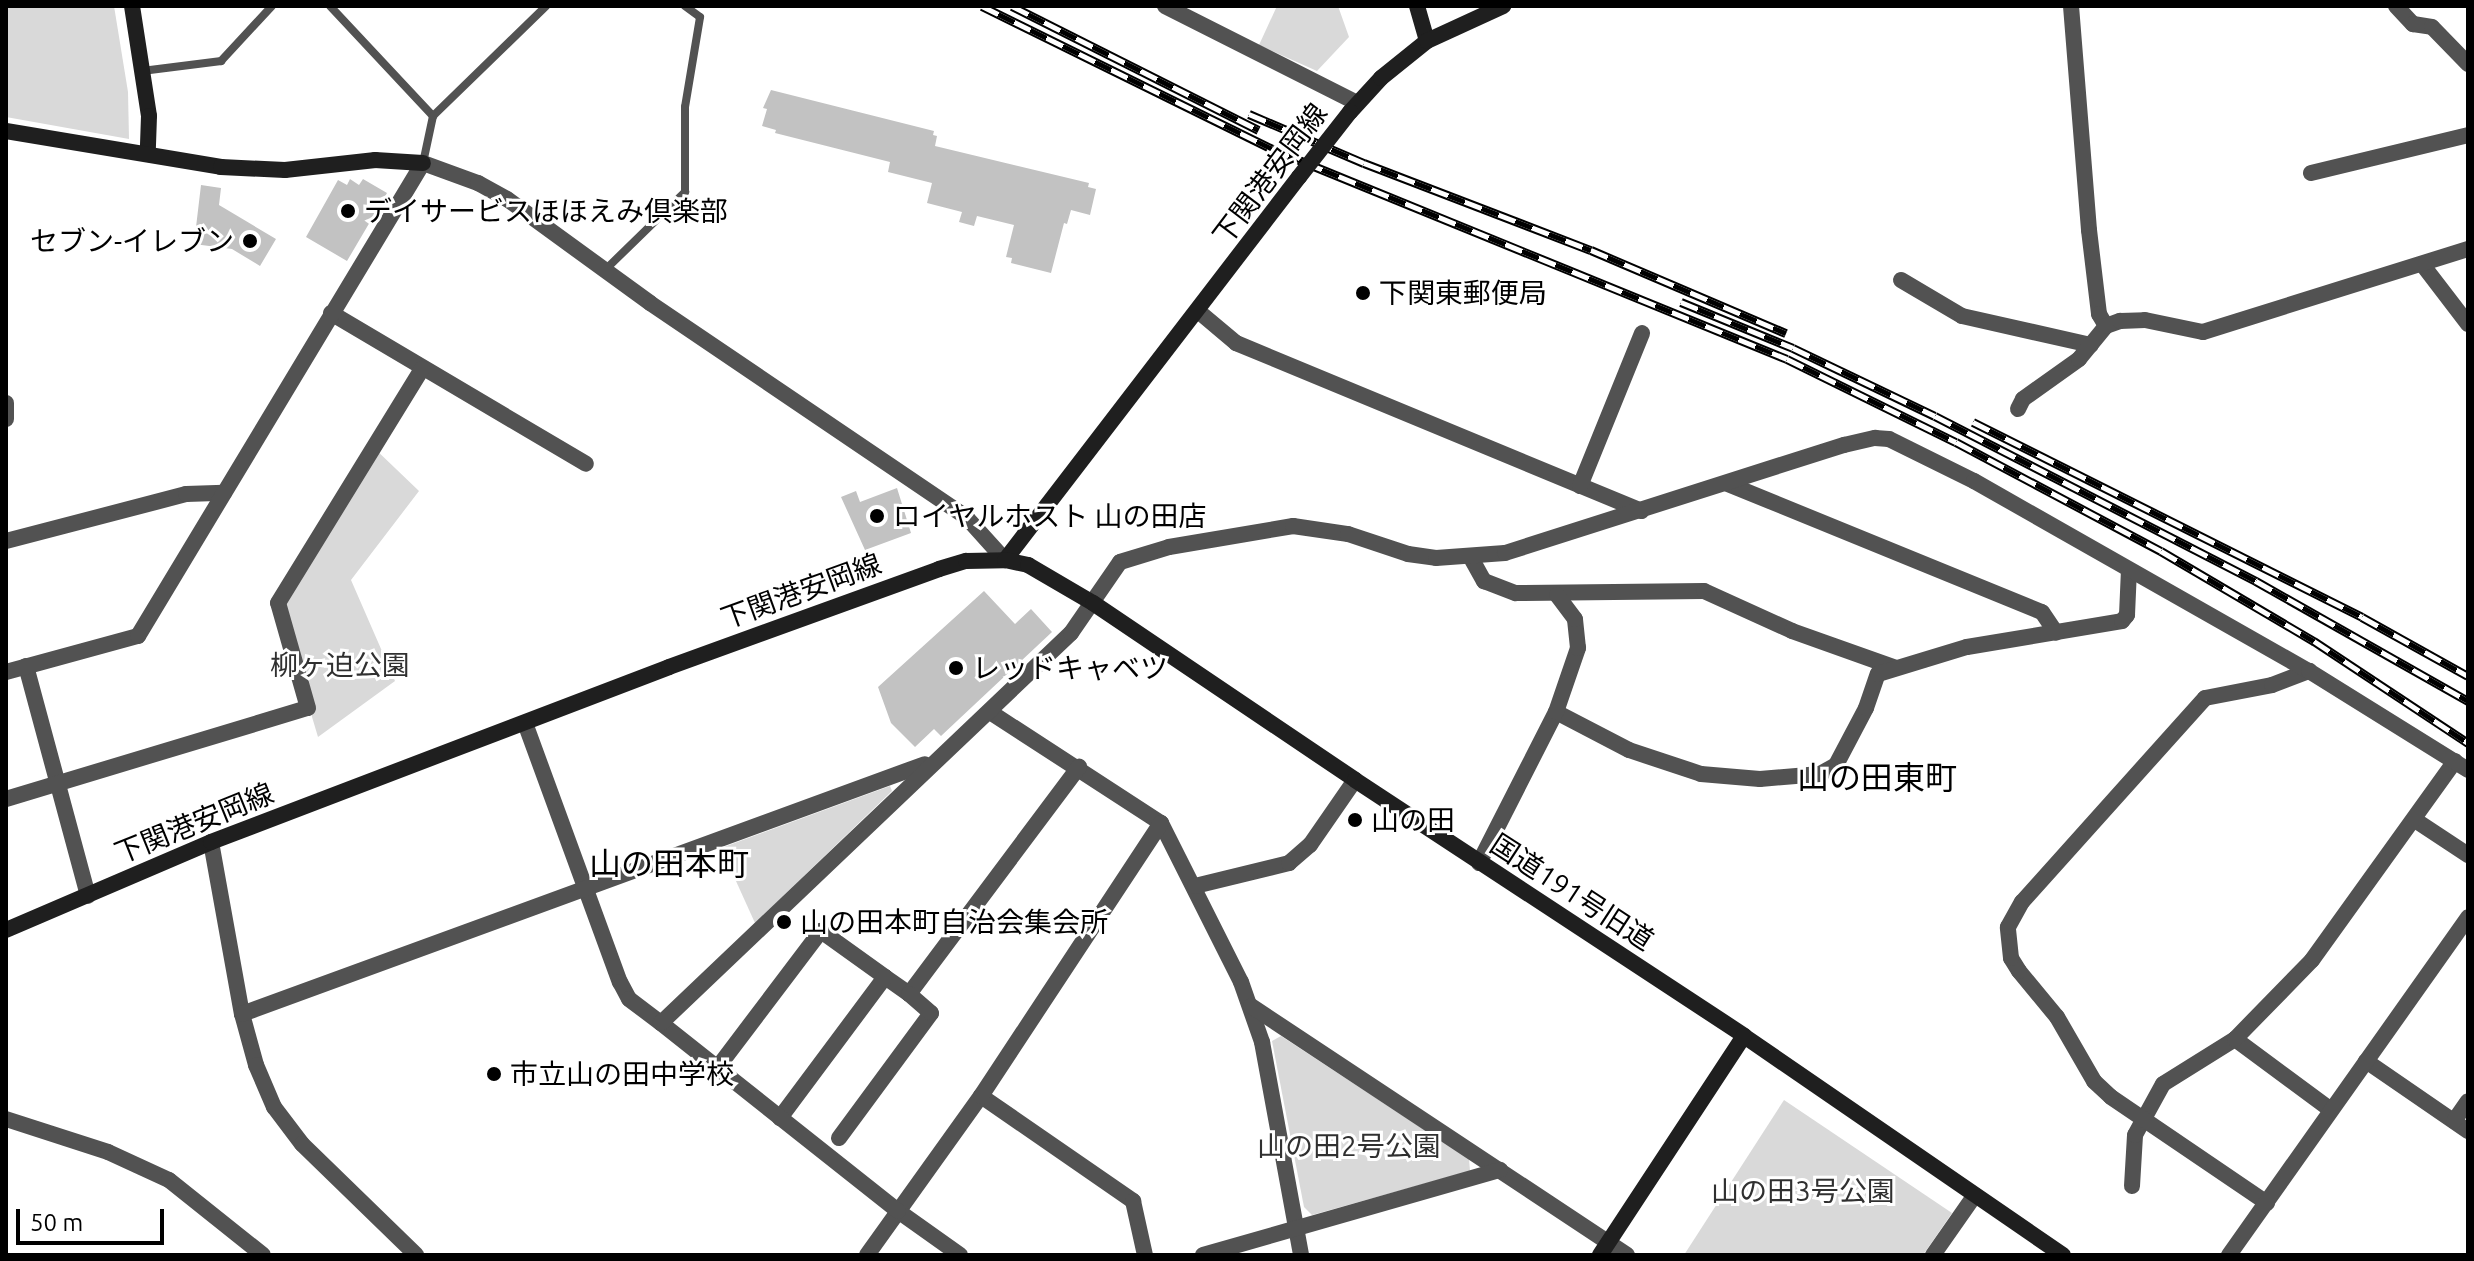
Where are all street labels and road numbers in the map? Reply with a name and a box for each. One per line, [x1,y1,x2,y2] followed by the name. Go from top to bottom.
[1206,97,1334,251] street label: 下関港安岡線
[716,546,886,636] street label: 下関港安岡線
[110,776,278,870] street label: 下関港安岡線
[1484,827,1660,957] street label: 国道191号旧道

